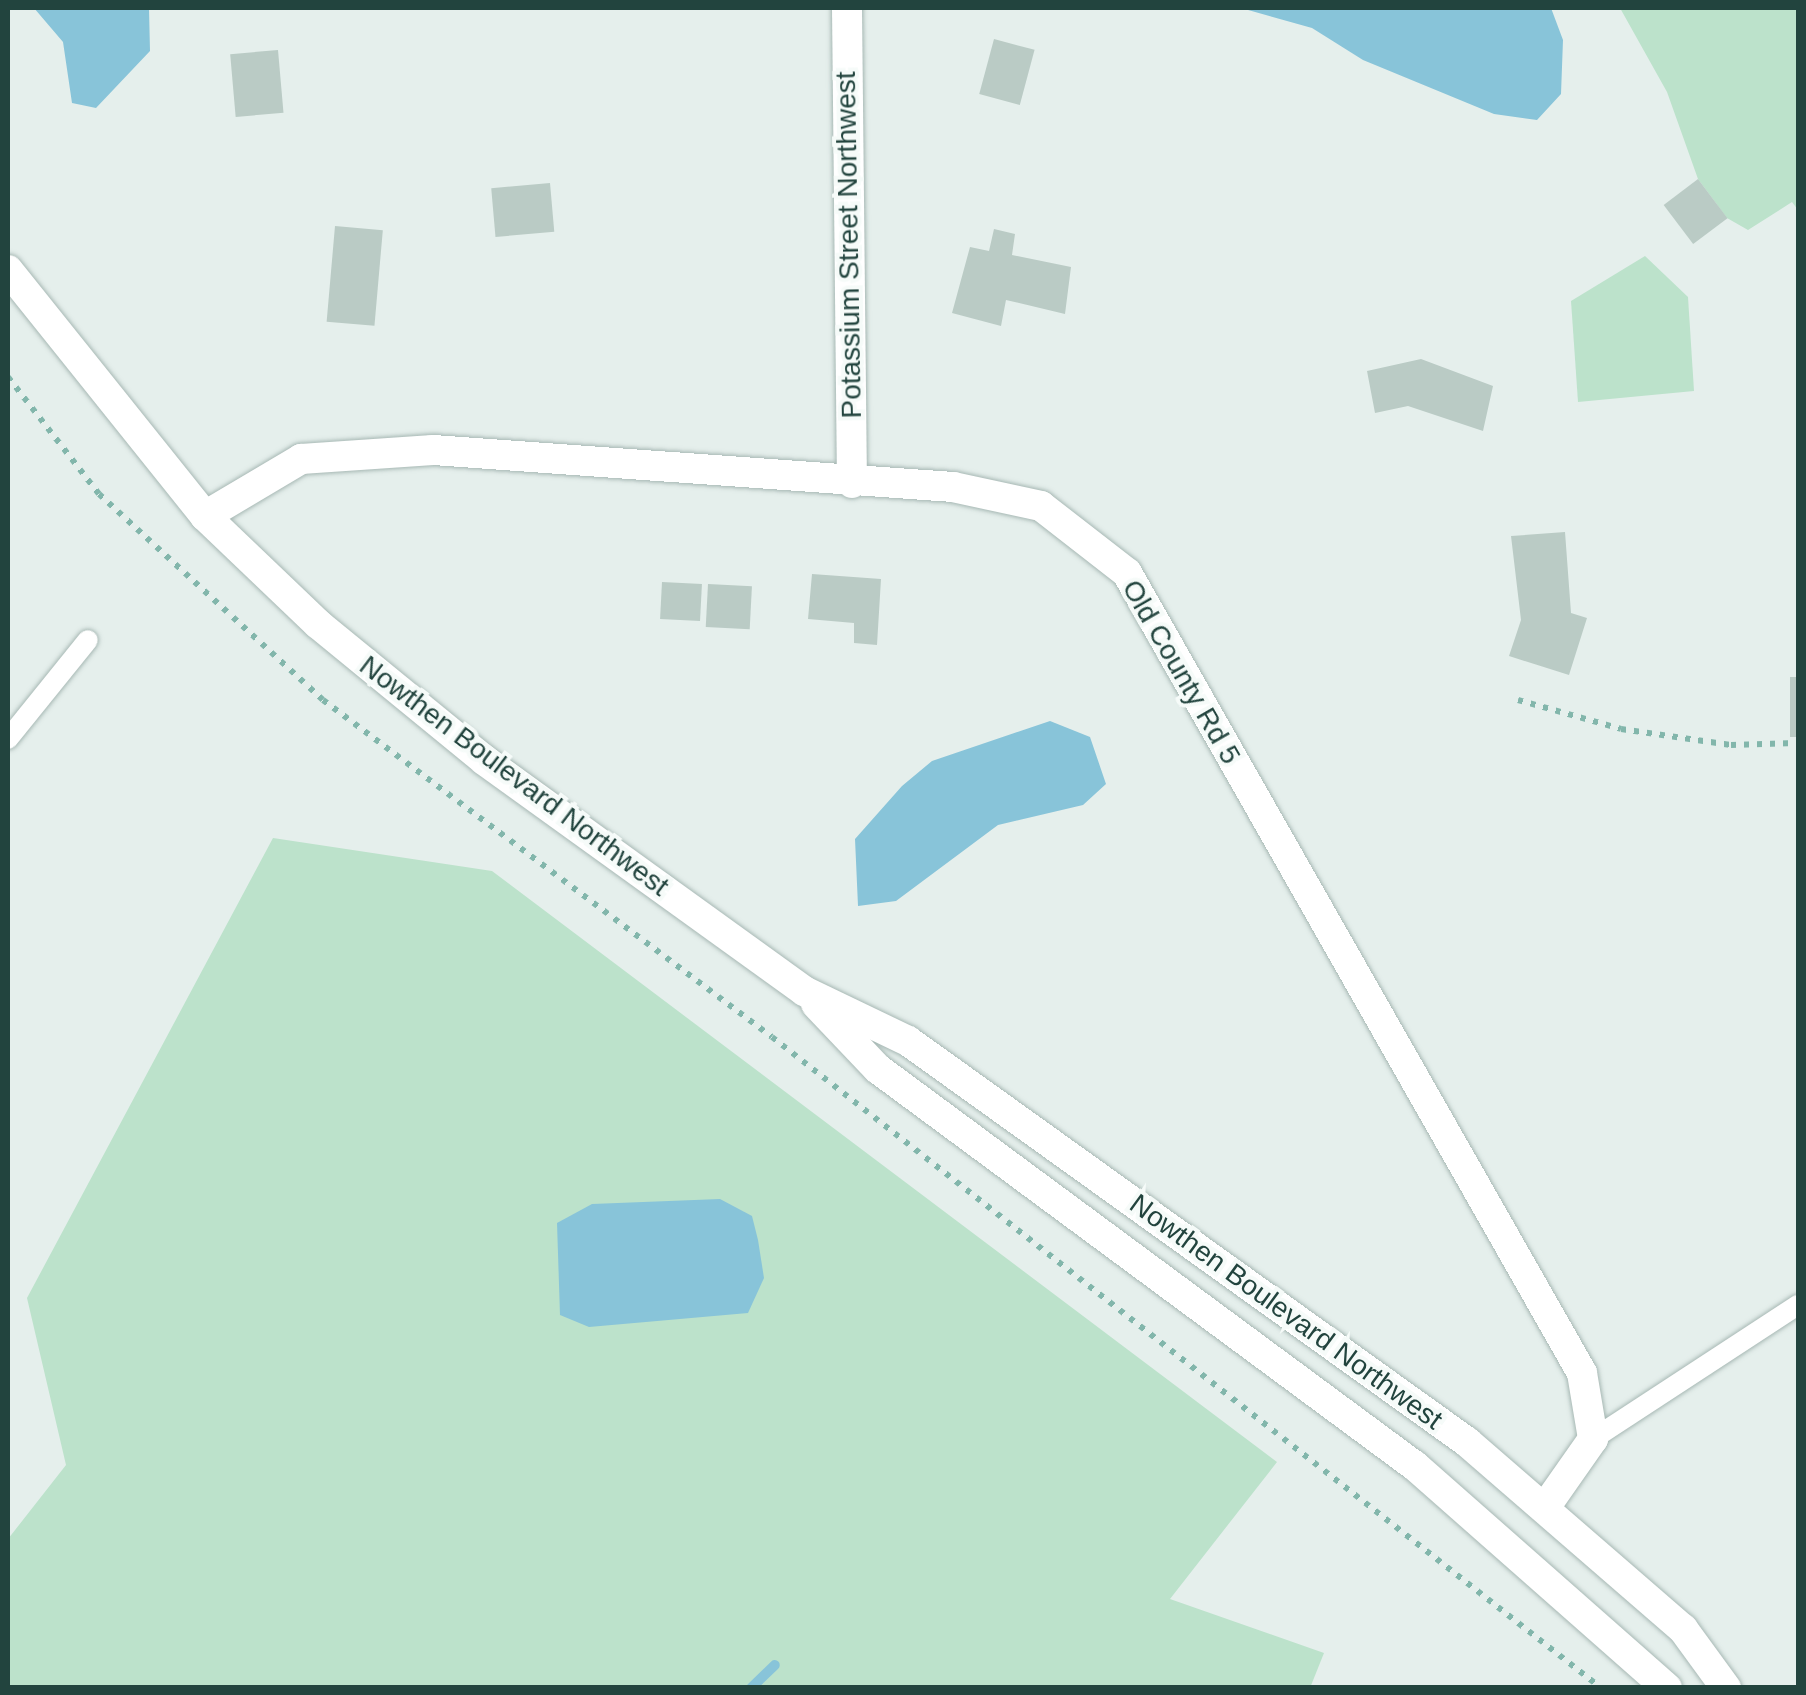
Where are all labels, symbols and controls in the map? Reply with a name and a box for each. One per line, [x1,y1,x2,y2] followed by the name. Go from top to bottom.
[829,71,869,419] street label: Potassium Street Northwest
[1115,574,1247,770] street label: Old County Rd 5
[353,649,675,903] street label: Nowthen Boulevard Northwest
[1123,1187,1449,1437] street label: Nowthen Boulevard Northwest

